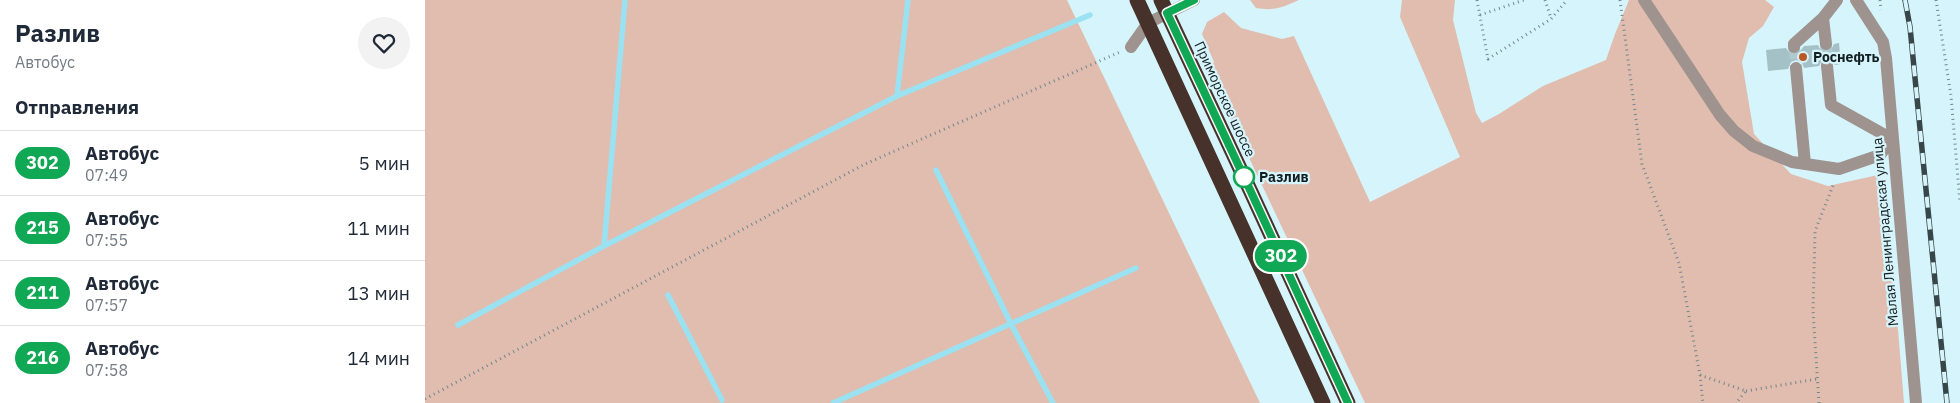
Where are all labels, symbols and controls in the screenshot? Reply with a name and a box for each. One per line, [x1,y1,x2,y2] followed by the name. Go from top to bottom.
[15,17,100,49] text: Разлив
[358,17,410,69] button: heart
[1190,38,1260,160] street label: Приморское шоссе
[1813,48,1880,66] place label: Роснефть
[1797,51,1809,63] marker: Роснефть
[15,52,75,72] text: Автобус
[15,95,139,119] text: Отправления
[1868,136,1902,327] street label: Малая Ленинградская улица
[85,141,159,165] text: Автобус
[26,151,59,174] text: 302
[359,151,410,175] text: 5 мин
[85,165,128,185] text: 07:49
[1233,166,1255,188] marker: Разлив
[1259,168,1309,186] place label: Разлив
[85,206,159,230] text: Автобус
[26,216,59,239] text: 215
[347,216,410,240] text: 11 мин
[85,230,128,250] text: 07:55
[1252,240,1310,272] line badge: 302
[1265,244,1297,267] text: 302
[85,271,159,295] text: Автобус
[26,281,59,304] text: 211
[347,281,410,305] text: 13 мин
[85,295,128,315] text: 07:57
[85,336,159,360] text: Автобус
[26,346,59,369] text: 216
[347,346,410,370] text: 14 мин
[85,360,128,380] text: 07:58

